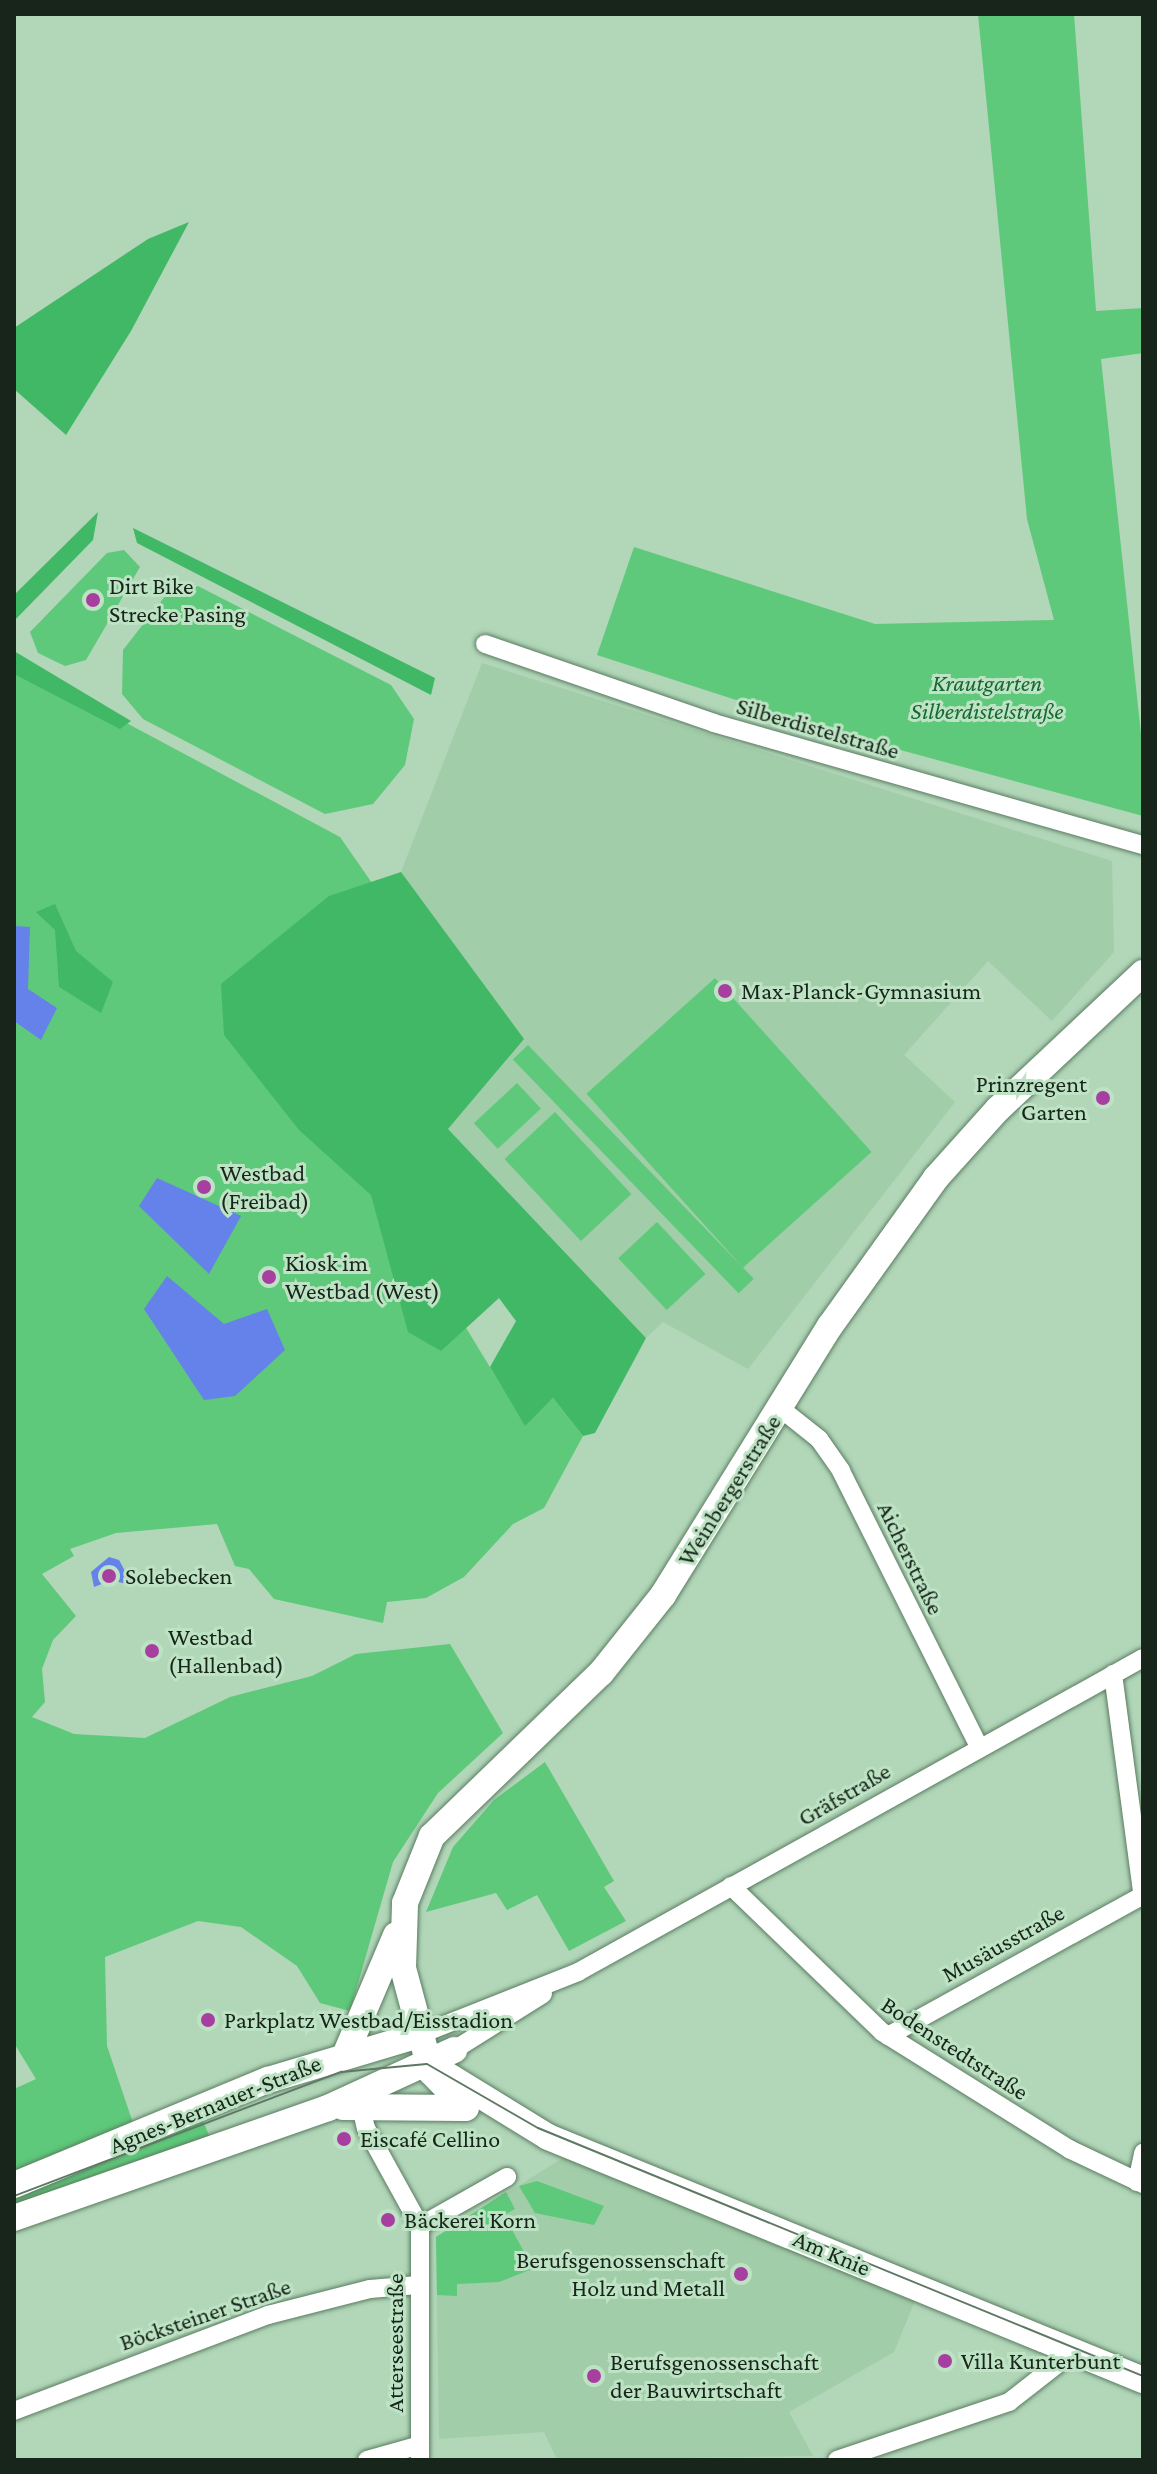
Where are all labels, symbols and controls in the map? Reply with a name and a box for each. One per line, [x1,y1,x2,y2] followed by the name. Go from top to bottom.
[109,572,246,628] place label: Dirt Bike Strecke Pasing
[84,591,102,609] marker: Dirt Bike Strecke Pasing
[911,669,1063,725] park label: Krautgarten Silberdistelstraße
[733,691,903,765] street label: Silberdistelstraße
[741,977,981,1005] place label: Max-Planck-Gymnasium
[716,982,734,1000] marker: Max-Planck-Gymnasium
[976,1070,1087,1126] place label: Prinzregent Garten
[1094,1089,1112,1107] marker: Prinzregent Garten
[220,1159,309,1215] place label: Westbad (Freibad)
[195,1178,213,1196] marker: Westbad (Freibad)
[285,1249,440,1305] place label: Kiosk im Westbad (West)
[260,1268,278,1286] marker: Kiosk im Westbad (West)
[671,1409,787,1571] street label: Weinbergerstraße
[871,1497,951,1619] street label: Aicherstraße
[125,1562,232,1590] place label: Solebecken
[100,1567,118,1585] marker: Solebecken
[168,1623,284,1679] place label: Westbad (Hallenbad)
[143,1642,161,1660] marker: Westbad (Hallenbad)
[793,1756,895,1832] street label: Gräfstraße
[937,1897,1069,1989] street label: Musäusstraße
[876,1990,1034,2106] street label: Bodenstedtstraße
[224,2006,513,2034] place label: Parkplatz Westbad/Eisstadion
[199,2011,217,2029] marker: Parkplatz Westbad/Eisstadion
[105,2048,325,2160] street label: Agnes-Bernauer-Straße
[360,2125,500,2153] place label: Eiscafé Cellino
[335,2130,353,2148] marker: Eiscafé Cellino
[404,2206,536,2234] place label: Bäckerei Korn
[379,2211,397,2229] marker: Bäckerei Korn
[789,2224,875,2282] street label: Am Knie
[516,2246,725,2302] place label: Berufsgenossenschaft Holz und Metall
[732,2265,750,2283] marker: Berufsgenossenschaft Holz und Metall
[116,2271,294,2357] street label: Böcksteiner Straße
[381,2273,409,2413] street label: Atterseestraße
[961,2347,1120,2375] place label: Villa Kunterbunt
[610,2348,819,2404] place label: Berufsgenossenschaft der Bauwirtschaft
[936,2352,954,2370] marker: Villa Kunterbunt
[585,2367,603,2385] marker: Berufsgenossenschaft der Bauwirtschaft

